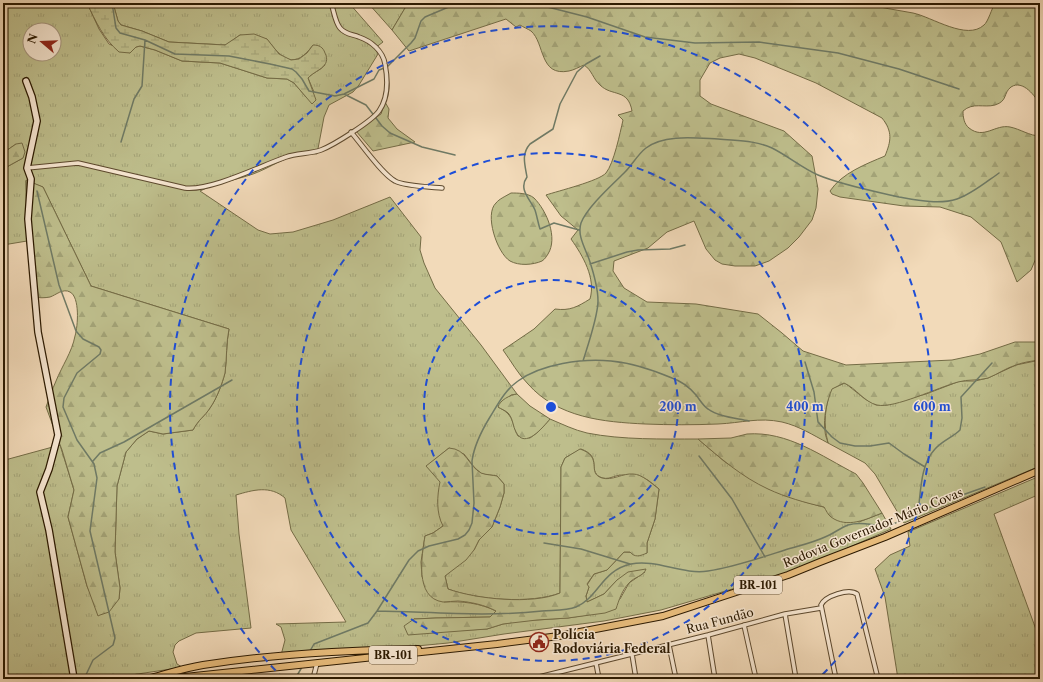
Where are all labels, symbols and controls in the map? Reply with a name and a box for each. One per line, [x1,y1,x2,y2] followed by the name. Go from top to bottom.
[22,22,62,62] north arrow
[24,32,41,46] text: N
[659,399,697,414] text: 200 m
[786,399,824,414] text: 400 m
[913,399,951,414] text: 600 m
[544,400,558,414] centre of rings
[781,485,965,571] street label: Rodovia Governador Mário Covas
[734,576,782,594] road number: BR-101
[684,604,755,637] street label: Rua Fundão
[553,627,671,656] place label: Polícia Rodoviária Federal
[528,631,550,653] public building icon: Polícia Rodoviária Federal
[369,646,417,664] road number: BR-101

